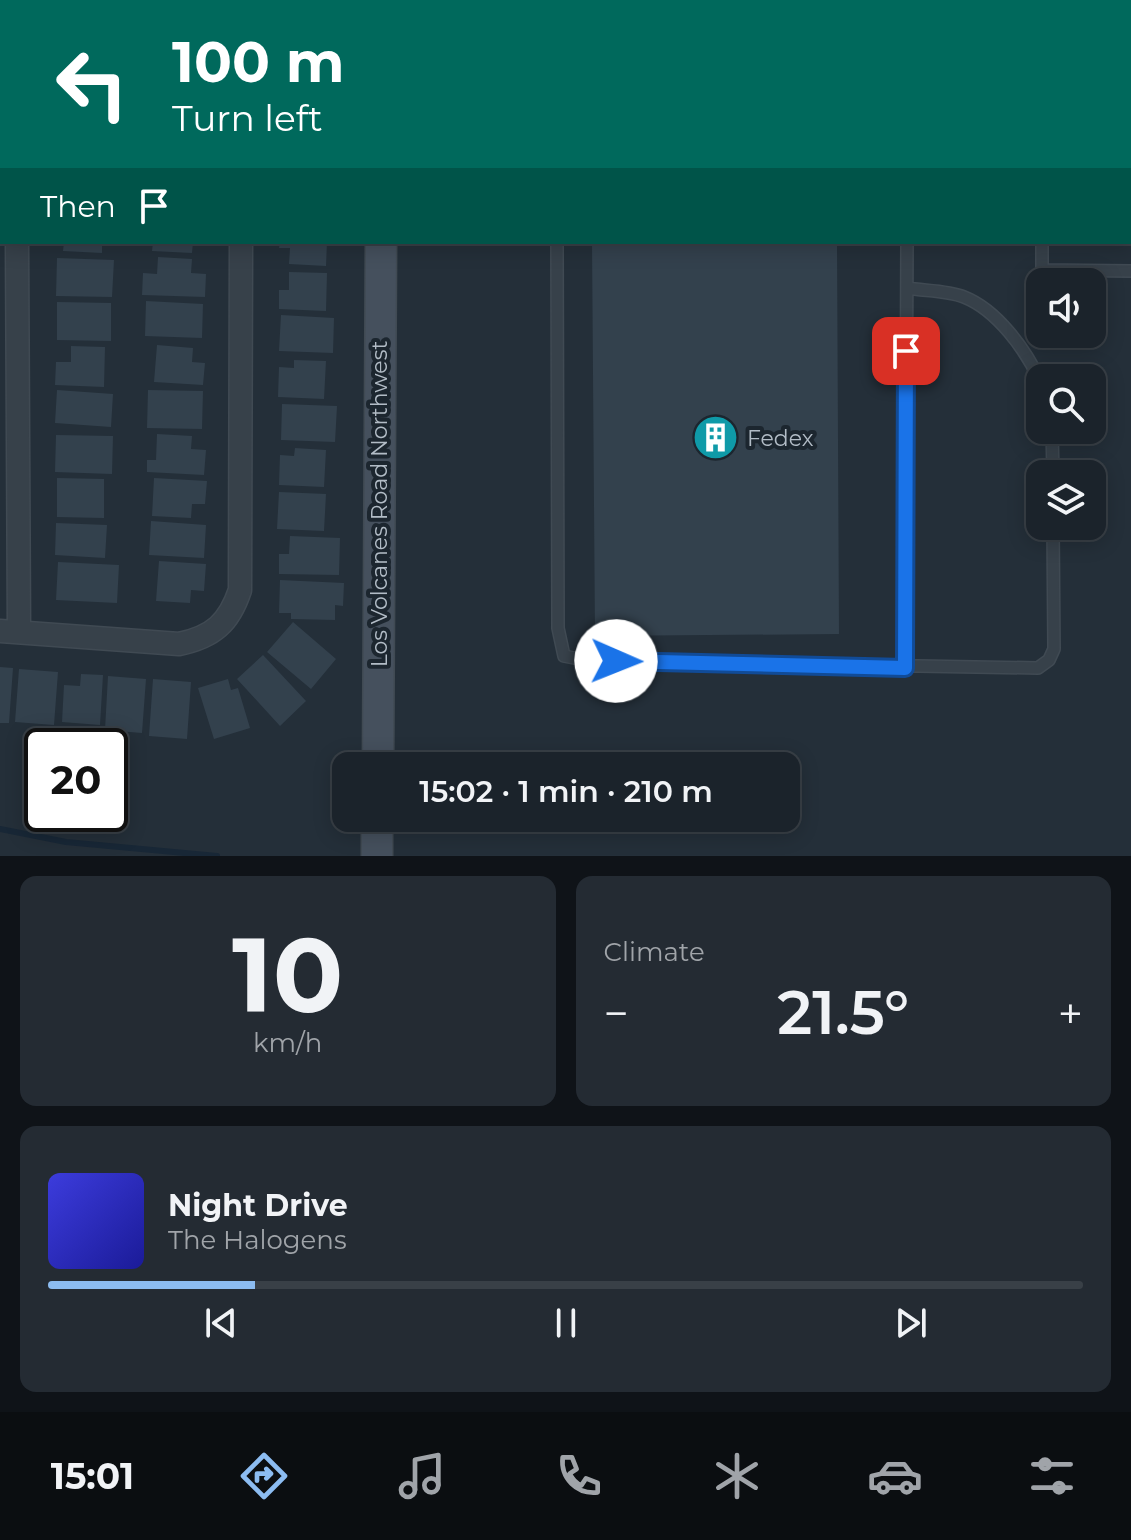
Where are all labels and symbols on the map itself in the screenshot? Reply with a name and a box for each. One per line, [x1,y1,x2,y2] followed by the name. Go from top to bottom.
[872,317,940,385] pin
[366,341,393,667] street label: Los Volcanes Road Northwest
[692,414,740,462] building icon: Fedex
[747,425,814,452] place label: Fedex
[574,619,658,703] position arrow
[24,728,128,832] speed limit sign: 20

